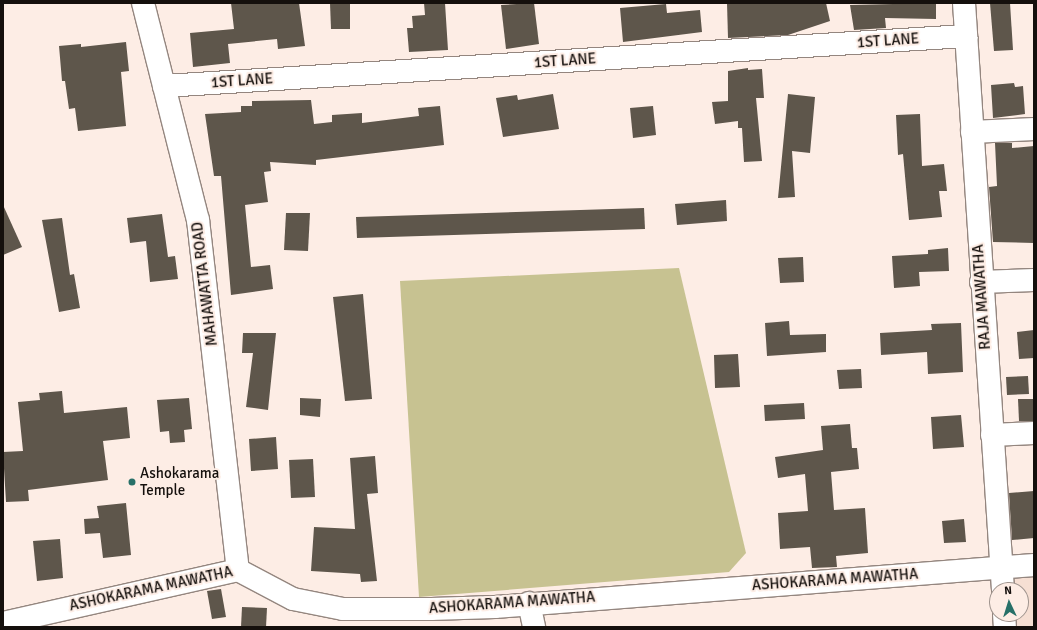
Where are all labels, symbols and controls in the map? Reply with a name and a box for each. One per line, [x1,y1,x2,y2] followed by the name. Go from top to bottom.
[856,30,920,52] street label: 1ST LANE
[533,50,597,72] street label: 1ST LANE
[210,70,274,92] street label: 1ST LANE
[188,221,222,347] street label: MAHAWATTA ROAD
[969,244,995,350] street label: RAJA MAWATHA
[140,464,219,499] place label: Ashokarama Temple
[127,477,137,487] marker: Ashokarama Temple
[68,563,234,615] street label: ASHOKARAMA MAWATHA
[751,565,919,595] street label: ASHOKARAMA MAWATHA
[989,582,1029,622] north arrow
[1004,584,1012,597] text: N
[428,588,596,618] street label: ASHOKARAMA MAWATHA

